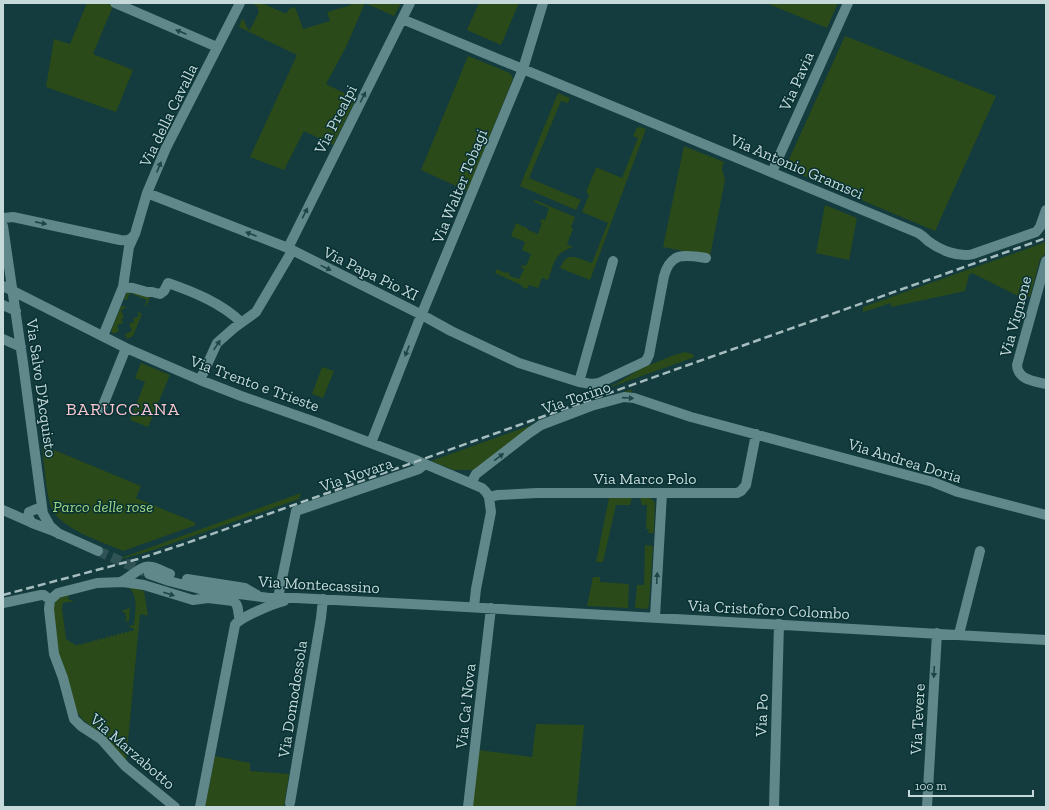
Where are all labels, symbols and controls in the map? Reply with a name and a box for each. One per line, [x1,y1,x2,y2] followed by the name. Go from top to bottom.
[176,29,187,35] one-way arrow
[775,48,818,115] street label: Via Pavia
[135,61,202,171] street label: Via della Cavalla
[310,81,361,158] street label: Via Prealpi
[360,91,366,103] one-way arrow
[428,126,491,247] street label: Via Walter Tobagi
[726,129,867,203] street label: Via Antonio Gramsci
[156,160,162,172] one-way arrow
[302,208,308,219] one-way arrow
[35,220,47,226] one-way arrow
[245,230,257,236] one-way arrow
[319,242,421,305] street label: Via Papa Pio XI
[321,265,332,271] one-way arrow
[995,274,1035,360] street label: Via Vignone
[22,316,61,459] street label: Via Salvo D'Acquisto
[213,339,220,351] one-way arrow
[403,345,409,357] one-way arrow
[187,351,322,416] street label: Via Trento e Trieste
[538,377,613,418] street label: Via Torino
[622,394,634,401] one-way arrow
[66,398,180,420] district label: BARUCCANA
[845,434,964,487] street label: Via Andrea Doria
[316,453,395,496] street label: Via Novara
[494,453,504,461] one-way arrow
[592,469,697,488] street label: Via Marco Polo
[53,497,153,516] park label: Parco delle rose
[257,572,380,597] street label: Via Montecassino
[653,572,660,584] one-way arrow
[164,591,176,597] one-way arrow
[687,596,850,623] street label: Via Cristoforo Colombo
[274,639,311,760] street label: Via Domodossola
[451,662,479,751] street label: Via Ca' Nova
[931,666,938,678] one-way arrow
[906,683,929,756] street label: Via Tevere
[751,693,772,738] street label: Via Po
[86,709,179,793] street label: Via Marzabotto
[909,772,1033,798] scale bar
[915,779,947,793] text: 100 m

